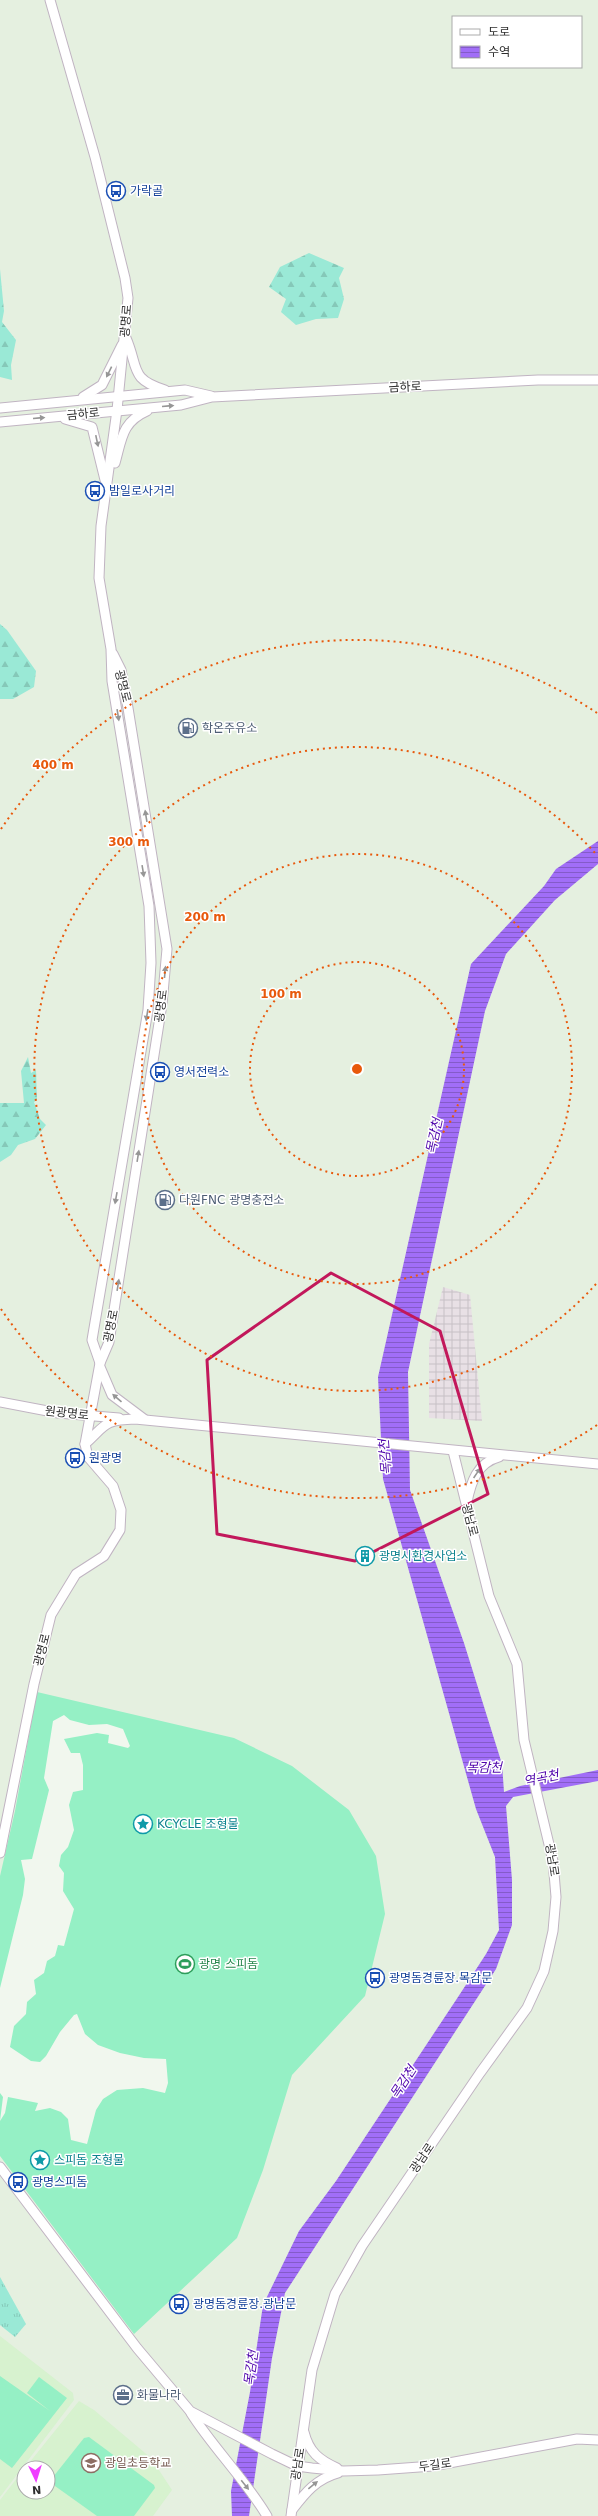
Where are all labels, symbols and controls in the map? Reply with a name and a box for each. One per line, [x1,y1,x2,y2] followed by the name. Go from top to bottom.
[452,16,582,68] legend
[488,25,510,39] text: 도로
[488,45,510,59] text: 수역
[105,180,127,202] bus stop icon: 가락골
[130,184,163,198] place label: 가락골
[118,304,134,338] street label: 광명로
[106,366,112,378] one-way arrow
[388,379,422,395] street label: 금하로
[162,403,174,410] one-way arrow
[66,405,100,423] street label: 금하로
[33,415,45,421] one-way arrow
[94,435,100,447] one-way arrow
[84,480,106,502] bus stop icon: 밤일로사거리
[109,484,175,498] place label: 밤일로사거리
[112,668,134,704] street label: 광명로
[115,709,121,721] one-way arrow
[177,717,199,739] fuel station icon: 학온주유소
[202,721,257,735] place label: 학온주유소
[32,758,74,772] text: 400 m
[143,810,149,822] one-way arrow
[108,835,150,849] text: 300 m
[140,865,146,877] one-way arrow
[184,910,226,924] text: 200 m
[162,966,169,978] one-way arrow
[260,987,302,1001] text: 100 m
[152,989,170,1023] street label: 광명로
[144,1009,150,1021] one-way arrow
[149,1061,171,1083] bus stop icon: 영서전력소
[350,1062,364,1076] centre of rings
[174,1065,229,1079] place label: 영서전력소
[423,1116,445,1155] water label: 목감천
[135,1150,141,1162] one-way arrow
[154,1189,176,1211] fuel station icon: 다원FNC 광명충전소
[113,1192,119,1204] one-way arrow
[179,1193,284,1207] place label: 다원FNC 광명충전소
[115,1279,121,1291] one-way arrow
[101,1308,121,1344] street label: 광명로
[112,1394,122,1403] one-way arrow
[44,1404,90,1422] street label: 원광명로
[376,1437,394,1476] water label: 목감천
[64,1447,86,1469] bus stop icon: 원광명
[89,1451,122,1465] place label: 원광명
[473,1468,481,1478] one-way arrow
[459,1502,481,1538] street label: 광남로
[354,1545,376,1567] building icon: 광명시환경사업소
[379,1549,467,1563] place label: 광명시환경사업소
[31,1632,53,1668] street label: 광명로
[466,1760,503,1775] water label: 목감천
[522,1767,561,1789] water label: 역곡천
[132,1813,154,1835] place icon: KCYCLE 조형물
[157,1817,239,1831] place label: KCYCLE 조형물
[542,1843,562,1877] street label: 광남로
[174,1953,196,1975] sports icon: 광명 스피돔
[199,1957,258,1971] place label: 광명 스피돔
[364,1967,386,1989] bus stop icon: 광명돔경륜장.목감문
[389,1971,492,1985] place label: 광명돔경륜장.목감문
[387,2062,420,2101] water label: 목감천
[407,2140,437,2176] street label: 광남로
[29,2149,51,2171] place icon: 스피돔 조형물
[54,2153,124,2167] place label: 스피돔 조형물
[7,2171,29,2193] bus stop icon: 광명스피돔
[32,2175,87,2189] place label: 광명스피돔
[168,2293,190,2315] bus stop icon: 광명돔경륜장.광남문
[193,2297,296,2311] place label: 광명돔경륜장.광남문
[241,2348,261,2387] water label: 목감천
[112,2384,134,2406] office icon: 화물나라
[137,2388,181,2402] place label: 화물나라
[288,2447,308,2481] street label: 광남로
[80,2452,102,2474] school or university icon: 광일초등학교
[105,2456,171,2470] place label: 광일초등학교
[418,2456,452,2474] street label: 두길로
[16,2460,56,2500] north arrow
[241,2479,250,2490] one-way arrow
[308,2481,319,2490] one-way arrow
[32,2483,42,2496] text: N

